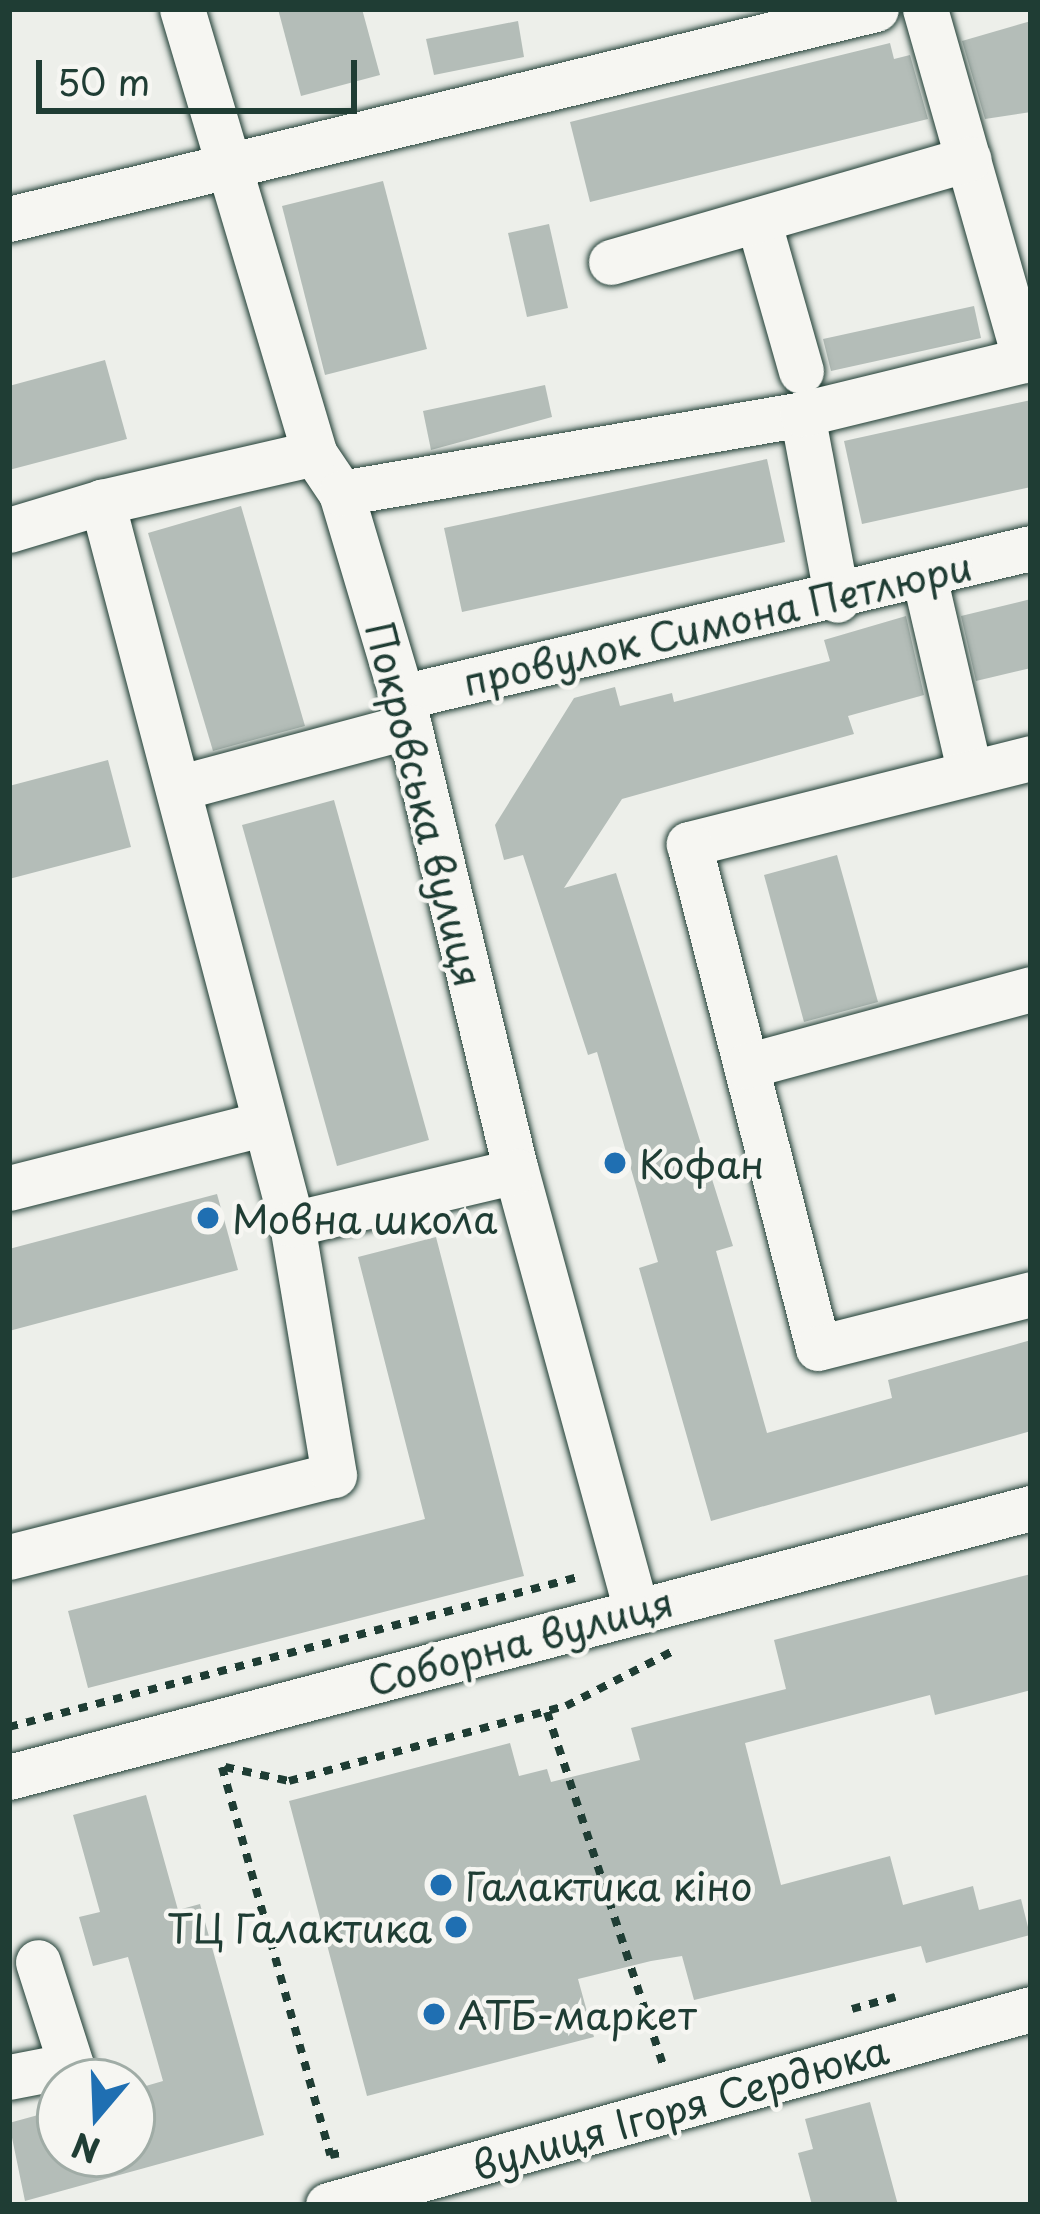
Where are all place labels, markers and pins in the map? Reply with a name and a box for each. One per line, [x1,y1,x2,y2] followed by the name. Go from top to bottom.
[639,1140,764,1186] place label: Кофан
[602,1150,628,1176] marker: Кофан
[232,1195,498,1241] place label: Мовна школа
[195,1205,221,1231] marker: Мовна школа
[465,1862,755,1908] place label: Галактика кіно
[428,1872,454,1898] marker: Галактика кіно
[164,1904,432,1950] place label: ТЦ Галактика
[443,1914,469,1940] marker: ТЦ Галактика
[458,1991,697,2037] place label: АТБ-маркет
[421,2001,447,2027] marker: АТБ-маркет

